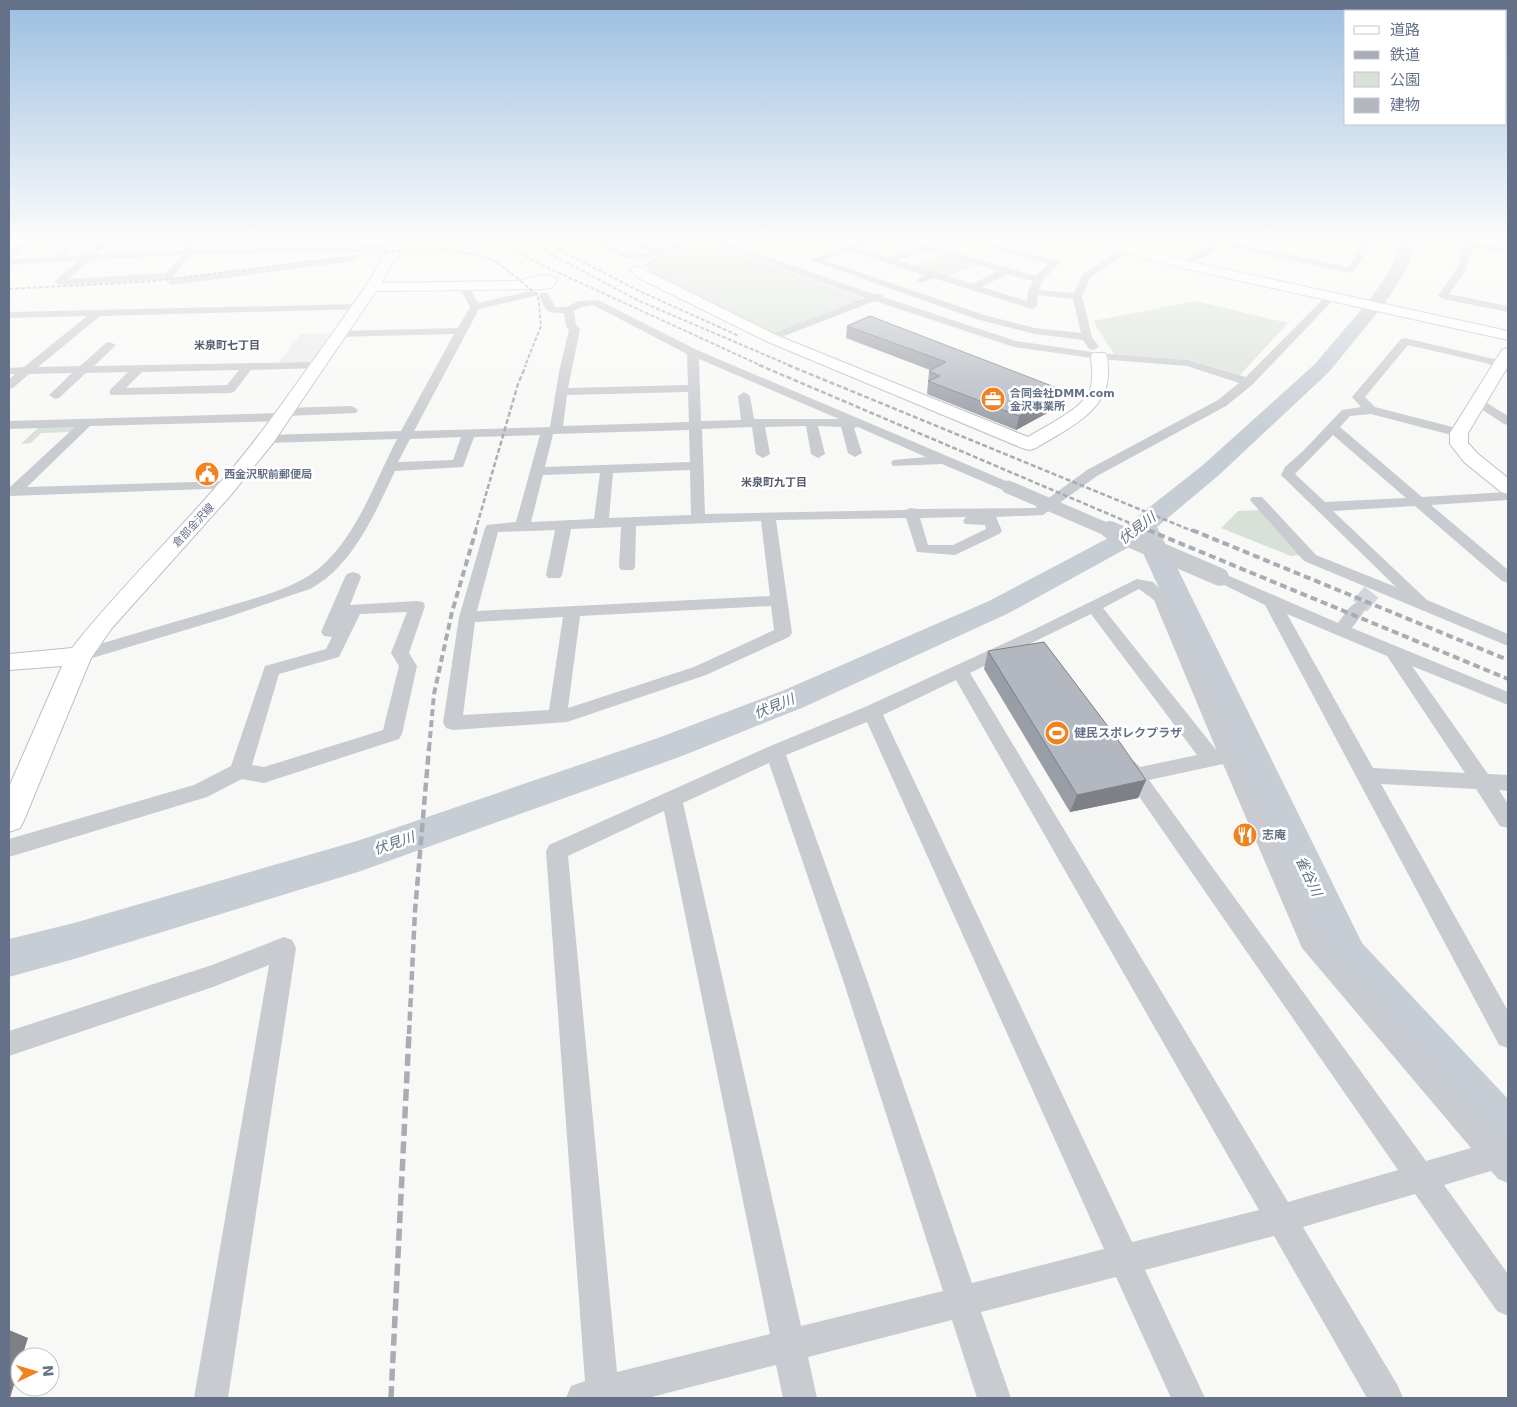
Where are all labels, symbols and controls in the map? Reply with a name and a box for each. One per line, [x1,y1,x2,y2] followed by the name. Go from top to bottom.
[1344,10,1507,125] legend
[1390,21,1420,39] text: 道路
[1390,46,1420,64] text: 鉄道
[1390,71,1420,89] text: 公園
[1390,96,1420,114] text: 建物
[194,339,260,352] district label: 米泉町七丁目
[980,386,1006,412] office icon: 合同会社DMM.com 金沢事業所
[1010,387,1115,413] place label: 合同会社DMM.com 金沢事業所
[194,461,220,487] public building icon: 西金沢駅前郵便局
[224,468,312,481] place label: 西金沢駅前郵便局
[741,476,807,489] district label: 米泉町九丁目
[170,501,217,550] street label: 倉部金沢線
[1115,508,1160,547] water label: 伏見川
[752,690,798,721] water label: 伏見川
[1044,720,1070,746] sports icon: 健民スポレクプラザ
[1074,726,1182,740] place label: 健民スポレクプラザ
[1232,822,1258,848] restaurant icon: 志庵
[372,828,418,857] water label: 伏見川
[1262,828,1286,842] place label: 志庵
[1293,854,1326,900] water label: 雀谷川
[10,1347,60,1397] north arrow
[39,1364,56,1377] text: N

